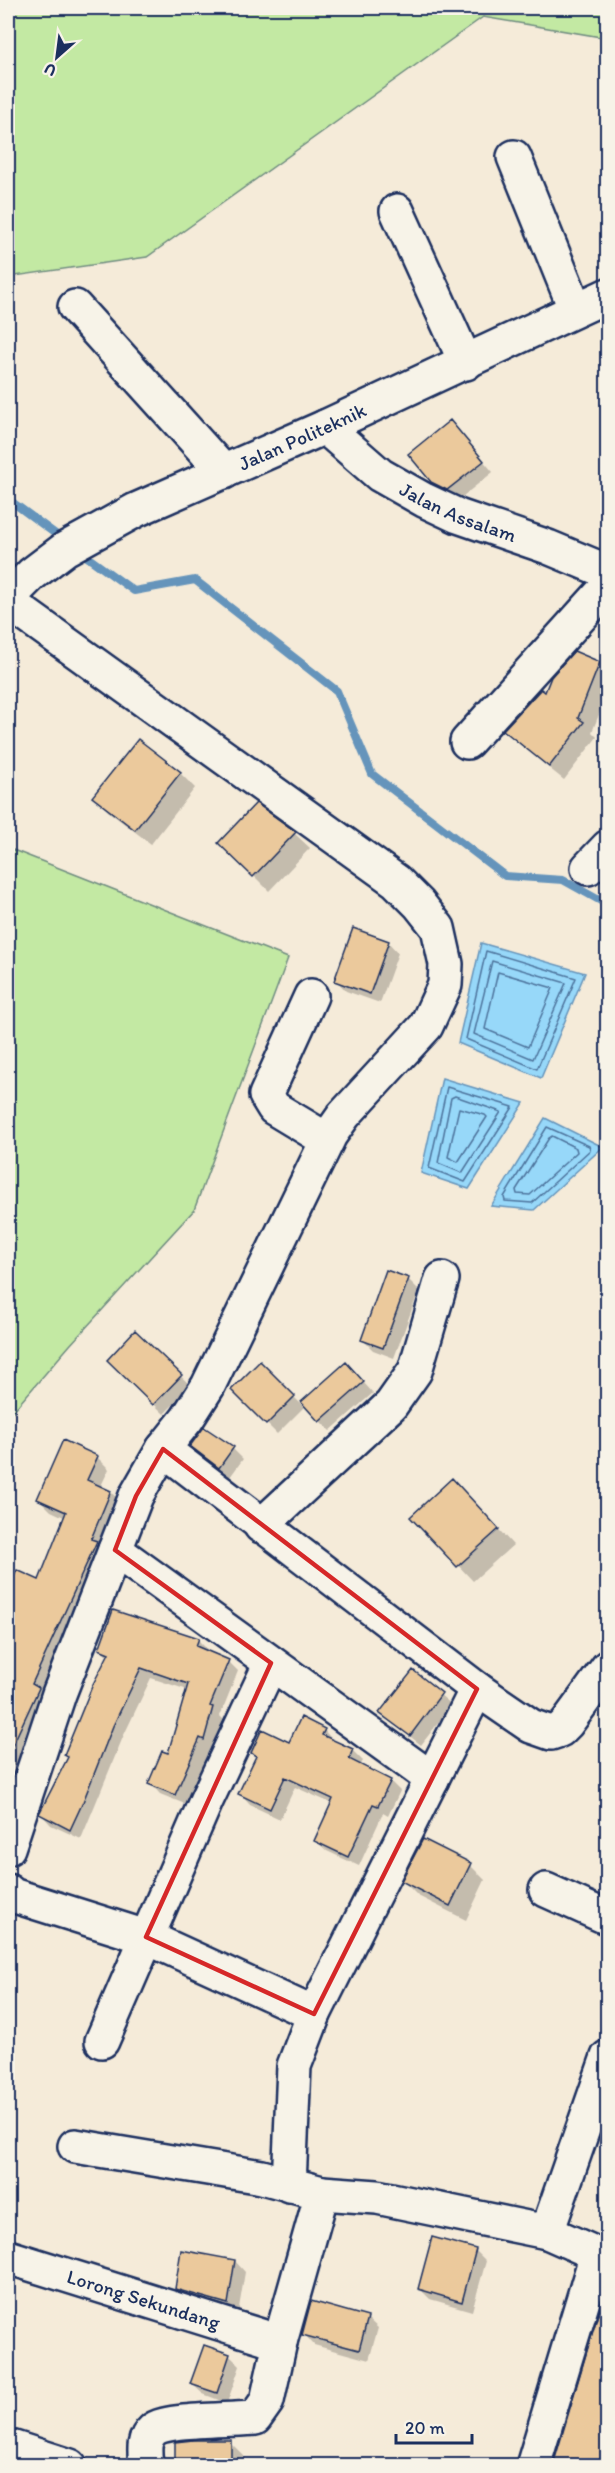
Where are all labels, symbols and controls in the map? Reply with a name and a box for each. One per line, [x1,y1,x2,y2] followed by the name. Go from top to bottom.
[27,27,87,87] north arrow
[41,59,59,81] text: U
[235,397,370,475] street label: Jalan Politeknik
[396,477,520,547] street label: Jalan Assalam
[64,2264,224,2335] street label: Lorong Sekundang
[396,2407,472,2445] scale bar
[405,2417,445,2439] text: 20 m

